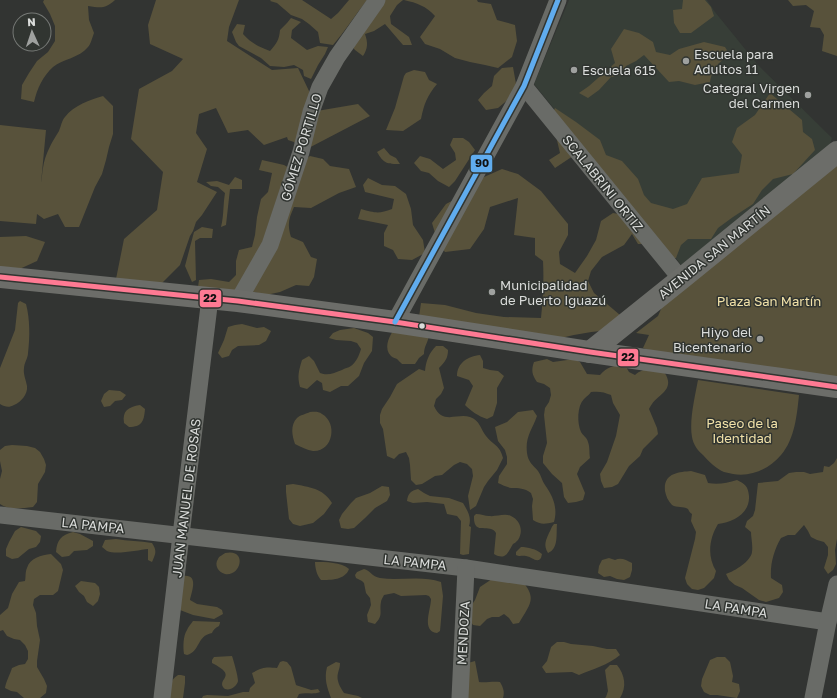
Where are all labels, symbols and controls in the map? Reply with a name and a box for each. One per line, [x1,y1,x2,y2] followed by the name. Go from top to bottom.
[12,12,52,52] north arrow
[27,15,36,28] text: N
[694,46,774,77] place label: Escuela para Adultos 11
[681,56,691,66] marker: Escuela para Adultos 11
[582,62,656,78] place label: Escuela 615
[569,65,579,75] marker: Escuela 615
[703,80,800,111] place label: Categral Virgen del Carmen
[803,90,813,100] marker: Categral Virgen del Carmen
[277,91,325,203] street label: GÓMEZ PORTILLO
[559,132,647,235] street label: SCALABRINI ORTIZ
[470,154,493,173] line badge: 90
[475,156,489,169] text: 90
[655,202,773,302] street label: AVENIDA SAN MARTÍN
[500,277,606,308] place label: Municipalidad de Puerto Iguazú
[487,287,497,297] marker: Municipalidad de Puerto Iguazú
[199,289,222,308] line badge: 22
[203,291,217,304] text: 22
[717,293,821,309] park label: Plaza San Martín
[417,321,427,331] unlabelled marker
[673,324,752,355] place label: Hiyo del Bicentenario
[755,334,765,344] marker: Hiyo del Bicentenario
[617,348,639,367] line badge: 22
[621,350,635,363] text: 22
[706,415,778,446] park label: Paseo de la Identidad
[168,418,204,578] street label: JUAN MANUEL DE ROSAS
[61,514,126,536] street label: LA PAMPA
[383,551,448,573] street label: LA PAMPA
[703,595,769,621] street label: LA PAMPA
[453,600,473,665] street label: MENDOZA

